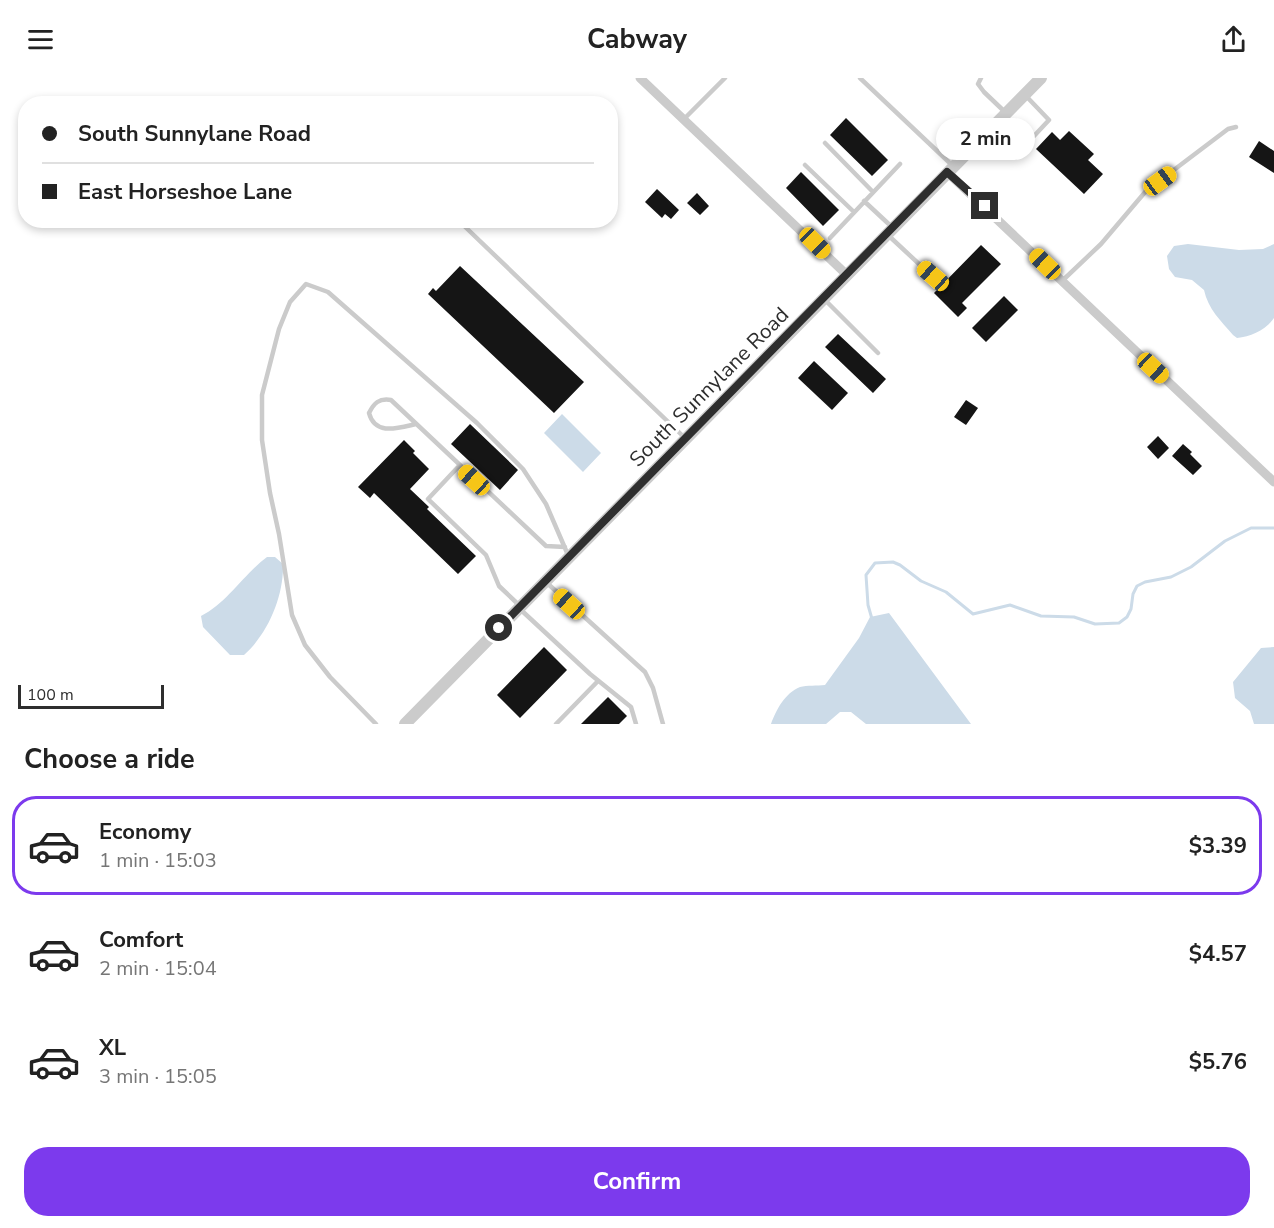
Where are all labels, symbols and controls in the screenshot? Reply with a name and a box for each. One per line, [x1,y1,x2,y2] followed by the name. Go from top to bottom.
[587,21,687,58] text: Cabway
[24,23,57,56] icon: menu
[1217,23,1250,56] icon: share
[78,119,311,149] text: South Sunnylane Road
[936,119,1034,161] callout: 2 min
[960,125,1011,152] text: 2 min
[1140,163,1180,199] car
[78,177,292,207] text: East Horseshoe Lane
[971,192,998,219] route end
[796,224,834,262] car
[1026,245,1064,283] car
[914,257,952,295] car
[623,301,795,473] street label: South Sunnylane Road
[1134,349,1172,387] car
[455,461,493,499] car
[550,585,588,623] car
[485,614,512,641] route start
[18,682,164,710] scale bar
[27,684,74,706] text: 100 m
[24,741,195,778] text: Choose a ride
[99,817,191,847] text: Economy
[27,819,81,873] icon: car
[1189,831,1247,861] text: $3.39
[99,847,217,874] text: 1 min · 15:03
[99,925,183,955] text: Comfort
[27,927,81,981] icon: car
[1189,939,1247,969] text: $4.57
[99,955,217,982] text: 2 min · 15:04
[99,1033,126,1063] text: XL
[27,1035,81,1089] icon: car
[1189,1047,1247,1077] text: $5.76
[99,1063,217,1090] text: 3 min · 15:05
[24,1147,1250,1216] button: Confirm

